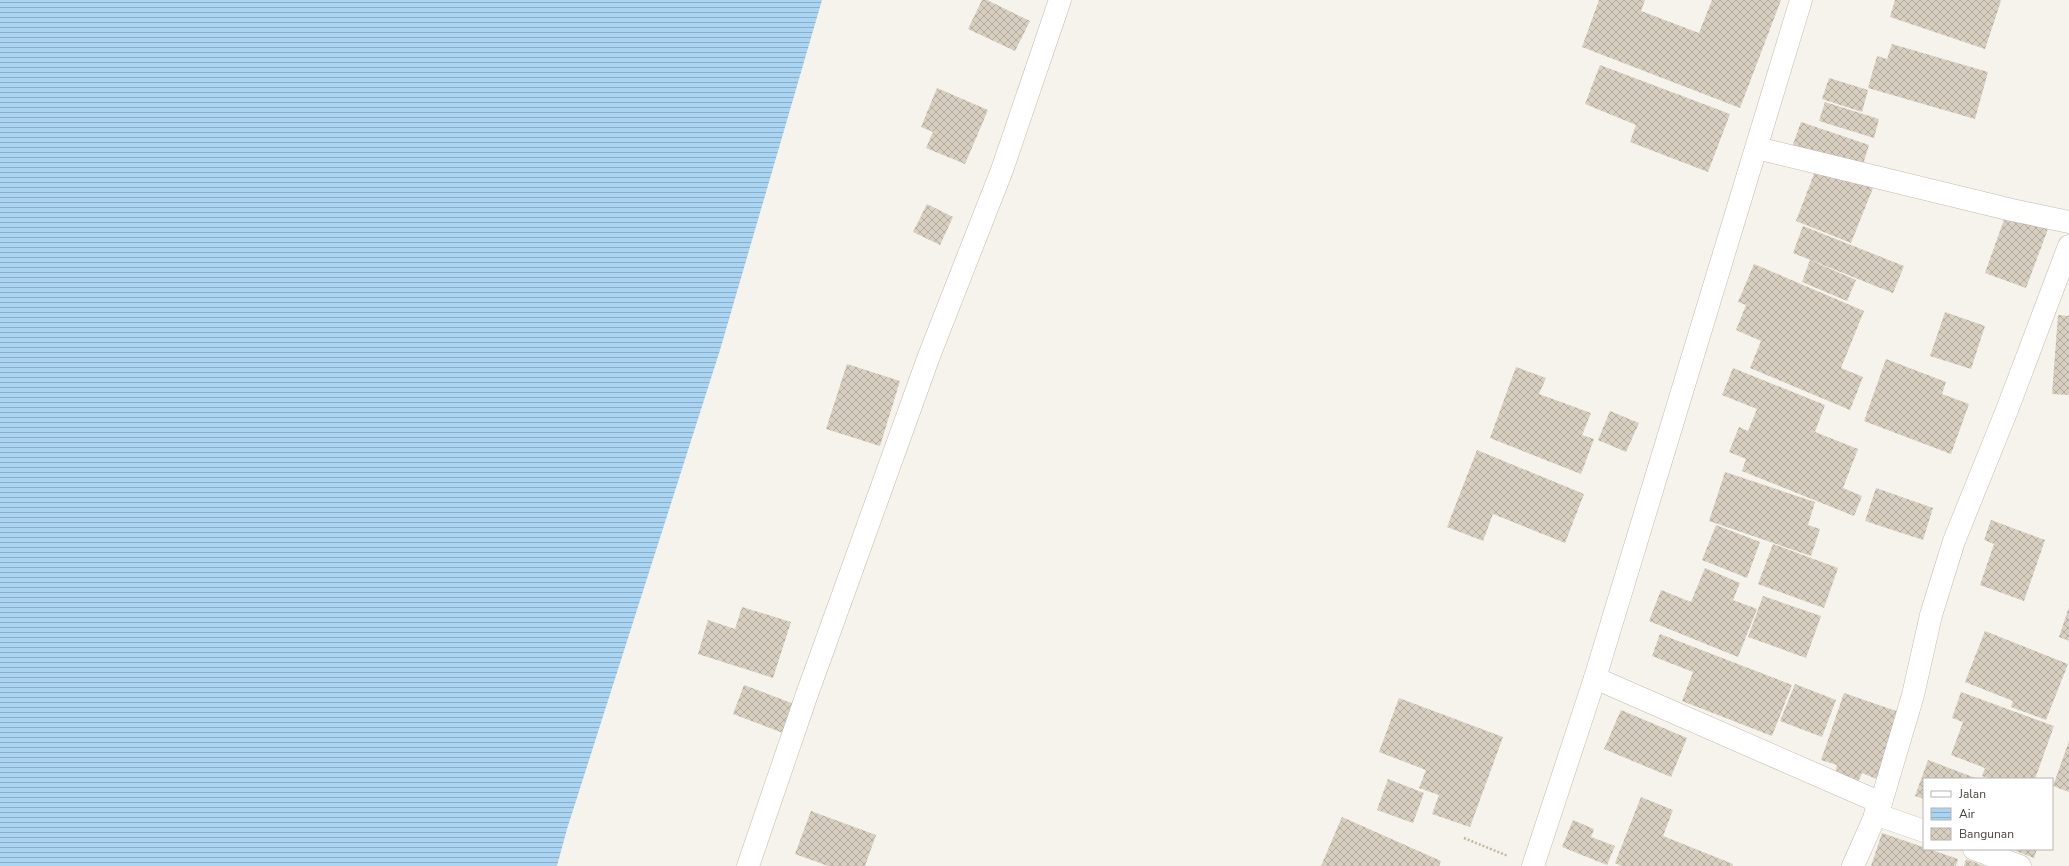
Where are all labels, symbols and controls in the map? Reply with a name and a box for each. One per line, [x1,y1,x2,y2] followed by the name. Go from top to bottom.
[1923,778,2053,850] legend
[1958,786,1986,802] text: Jalan
[1959,806,1976,822] text: Air
[1959,826,2014,842] text: Bangunan

